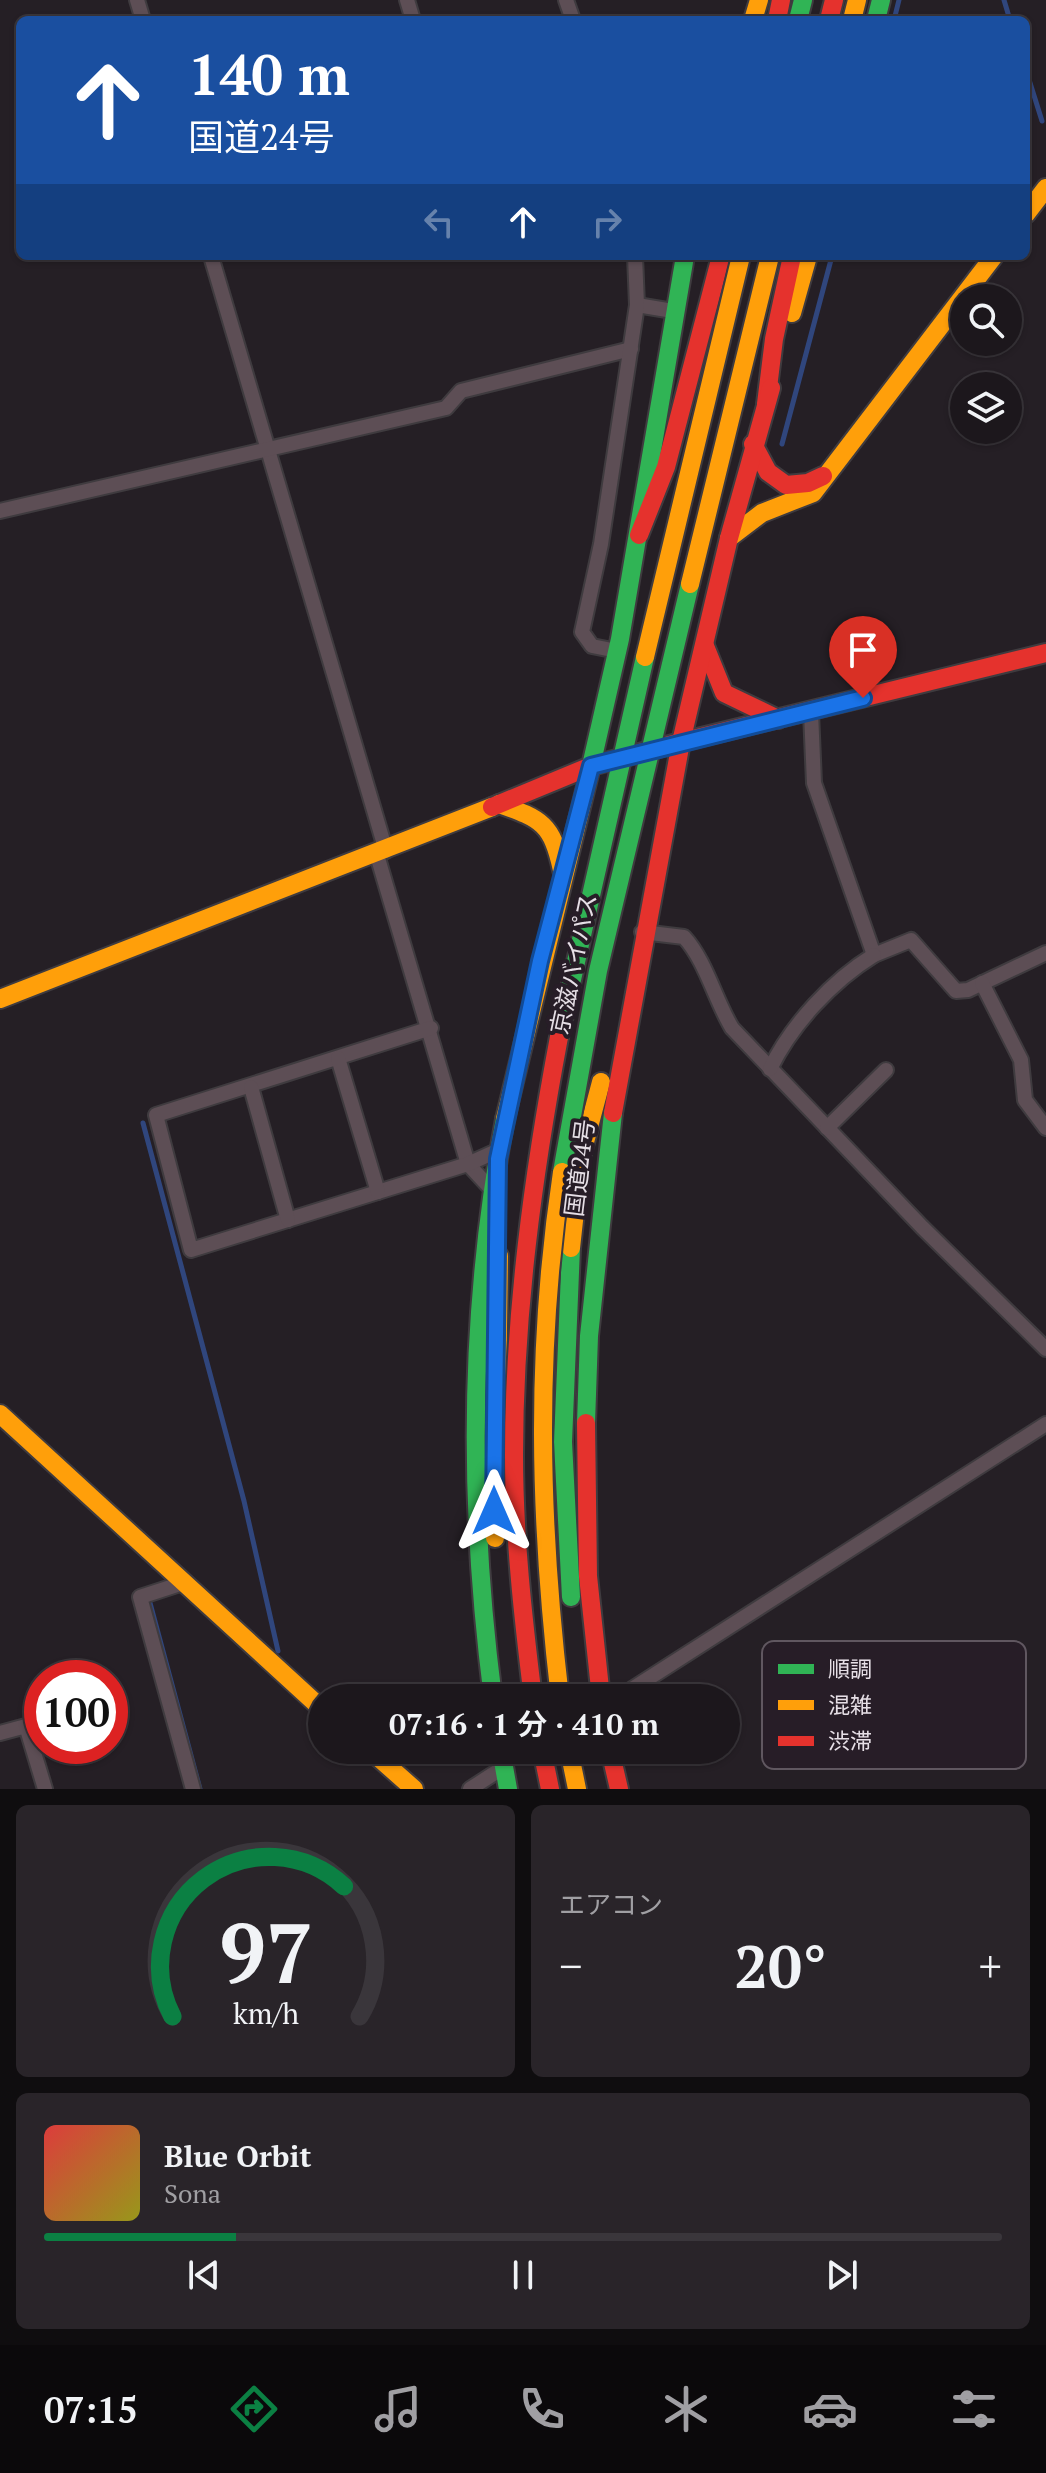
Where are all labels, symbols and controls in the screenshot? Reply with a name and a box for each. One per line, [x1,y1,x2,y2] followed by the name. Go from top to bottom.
[188,37,350,111] text: 140 m
[56,48,160,152] icon: ahead
[188,113,334,160] text: 国道24号
[417,200,461,244] icon: left
[501,200,545,244] icon: ahead
[585,200,629,244] icon: right
[950,284,1022,444] map controls
[950,284,1022,356] button: search
[950,372,1022,444] button: layers
[829,616,897,698] pin
[841,628,885,672] icon: arrive
[542,890,604,1037] street label: 京滋バイパス
[557,1117,601,1218] street label: 国道24号
[452,1469,536,1553] position arrow
[762,1641,1026,1769] legend
[828,1654,872,1683] text: 順調
[24,1660,128,1764] speed limit sign: 100
[828,1690,872,1719] text: 混雑
[389,1704,659,1744] text: 07:16 · 1 分 · 410 m
[828,1726,872,1755] text: 渋滞
[559,1887,663,1921] text: エアコン
[218,1897,313,2007] text: 97
[734,1926,827,2005] text: 20°
[559,1936,582,1995] text: −
[979,1936,1002,1995] text: +
[232,1994,299,2032] text: km/h
[164,2136,311,2176] text: Blue Orbit
[164,2176,221,2210] text: Sona
[182,2253,226,2297] icon: previous
[501,2253,545,2297] icon: pause
[820,2253,864,2297] icon: next
[226,2381,282,2437] icon: directions
[370,2381,426,2437] icon: music
[514,2381,570,2437] icon: phone
[658,2381,714,2437] icon: climate
[802,2381,858,2437] icon: car
[946,2381,1002,2437] icon: filters
[44,2386,138,2433] text: 07:15

